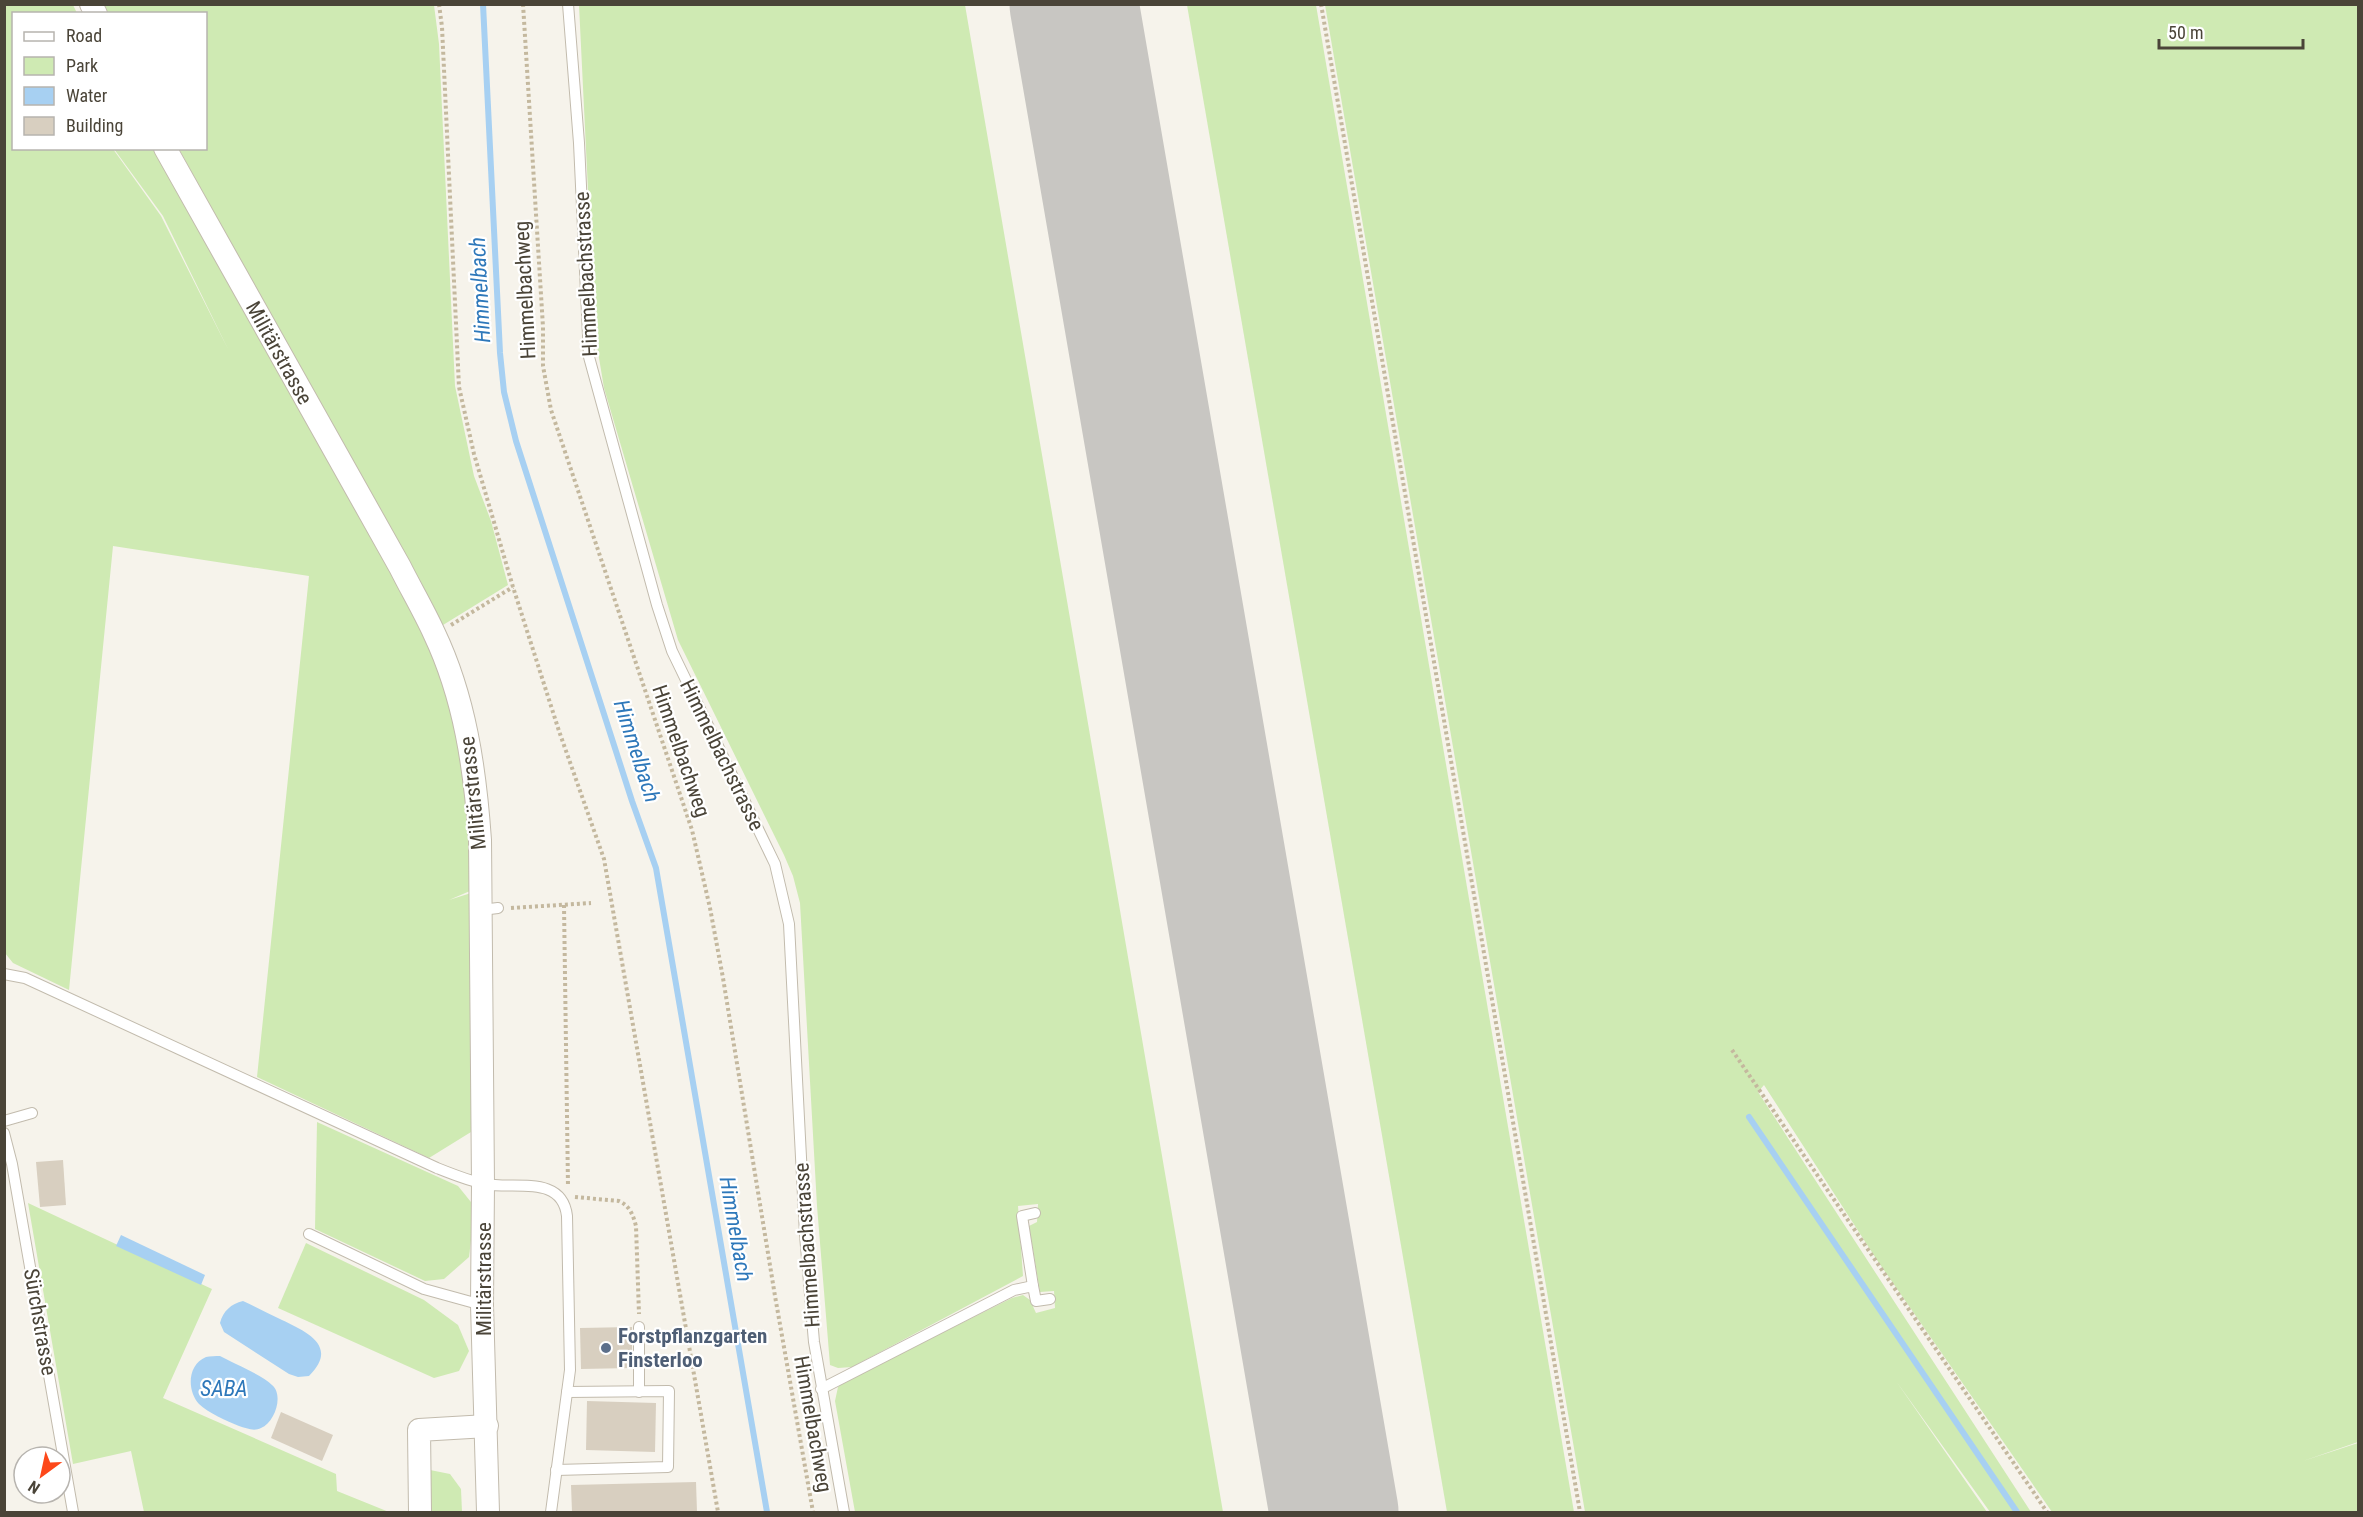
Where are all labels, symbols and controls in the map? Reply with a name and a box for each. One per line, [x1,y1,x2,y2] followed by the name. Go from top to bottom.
[12,12,207,150] legend
[2159,12,2303,50] scale bar
[2168,22,2203,43] text: 50 m
[66,25,102,46] text: Road
[66,55,98,76] text: Park
[66,85,108,106] text: Water
[66,115,123,136] text: Building
[570,191,602,357] street label: Himmelbachstrasse
[509,220,541,360] street label: Himmelbachweg
[465,236,495,344] water label: Himmelbach
[241,297,317,409] street label: Militärstrasse
[675,675,769,835] street label: Himmelbachstrasse
[647,682,715,820] street label: Himmelbachweg
[609,697,665,805] water label: Himmelbach
[455,735,491,851] street label: Militärstrasse
[789,1162,825,1328] street label: Himmelbachstrasse
[714,1175,758,1283] water label: Himmelbach
[472,1222,496,1336] street label: Militärstrasse
[19,1267,61,1377] street label: Sürchstrasse
[618,1324,767,1372] place label: Forstpflanzgarten Finsterloo
[599,1341,613,1355] marker: Forstpflanzgarten Finsterloo
[789,1354,837,1494] street label: Himmelbachweg
[200,1376,248,1401] water label: SABA
[12,1445,72,1505] north arrow
[25,1477,43,1498] text: N

